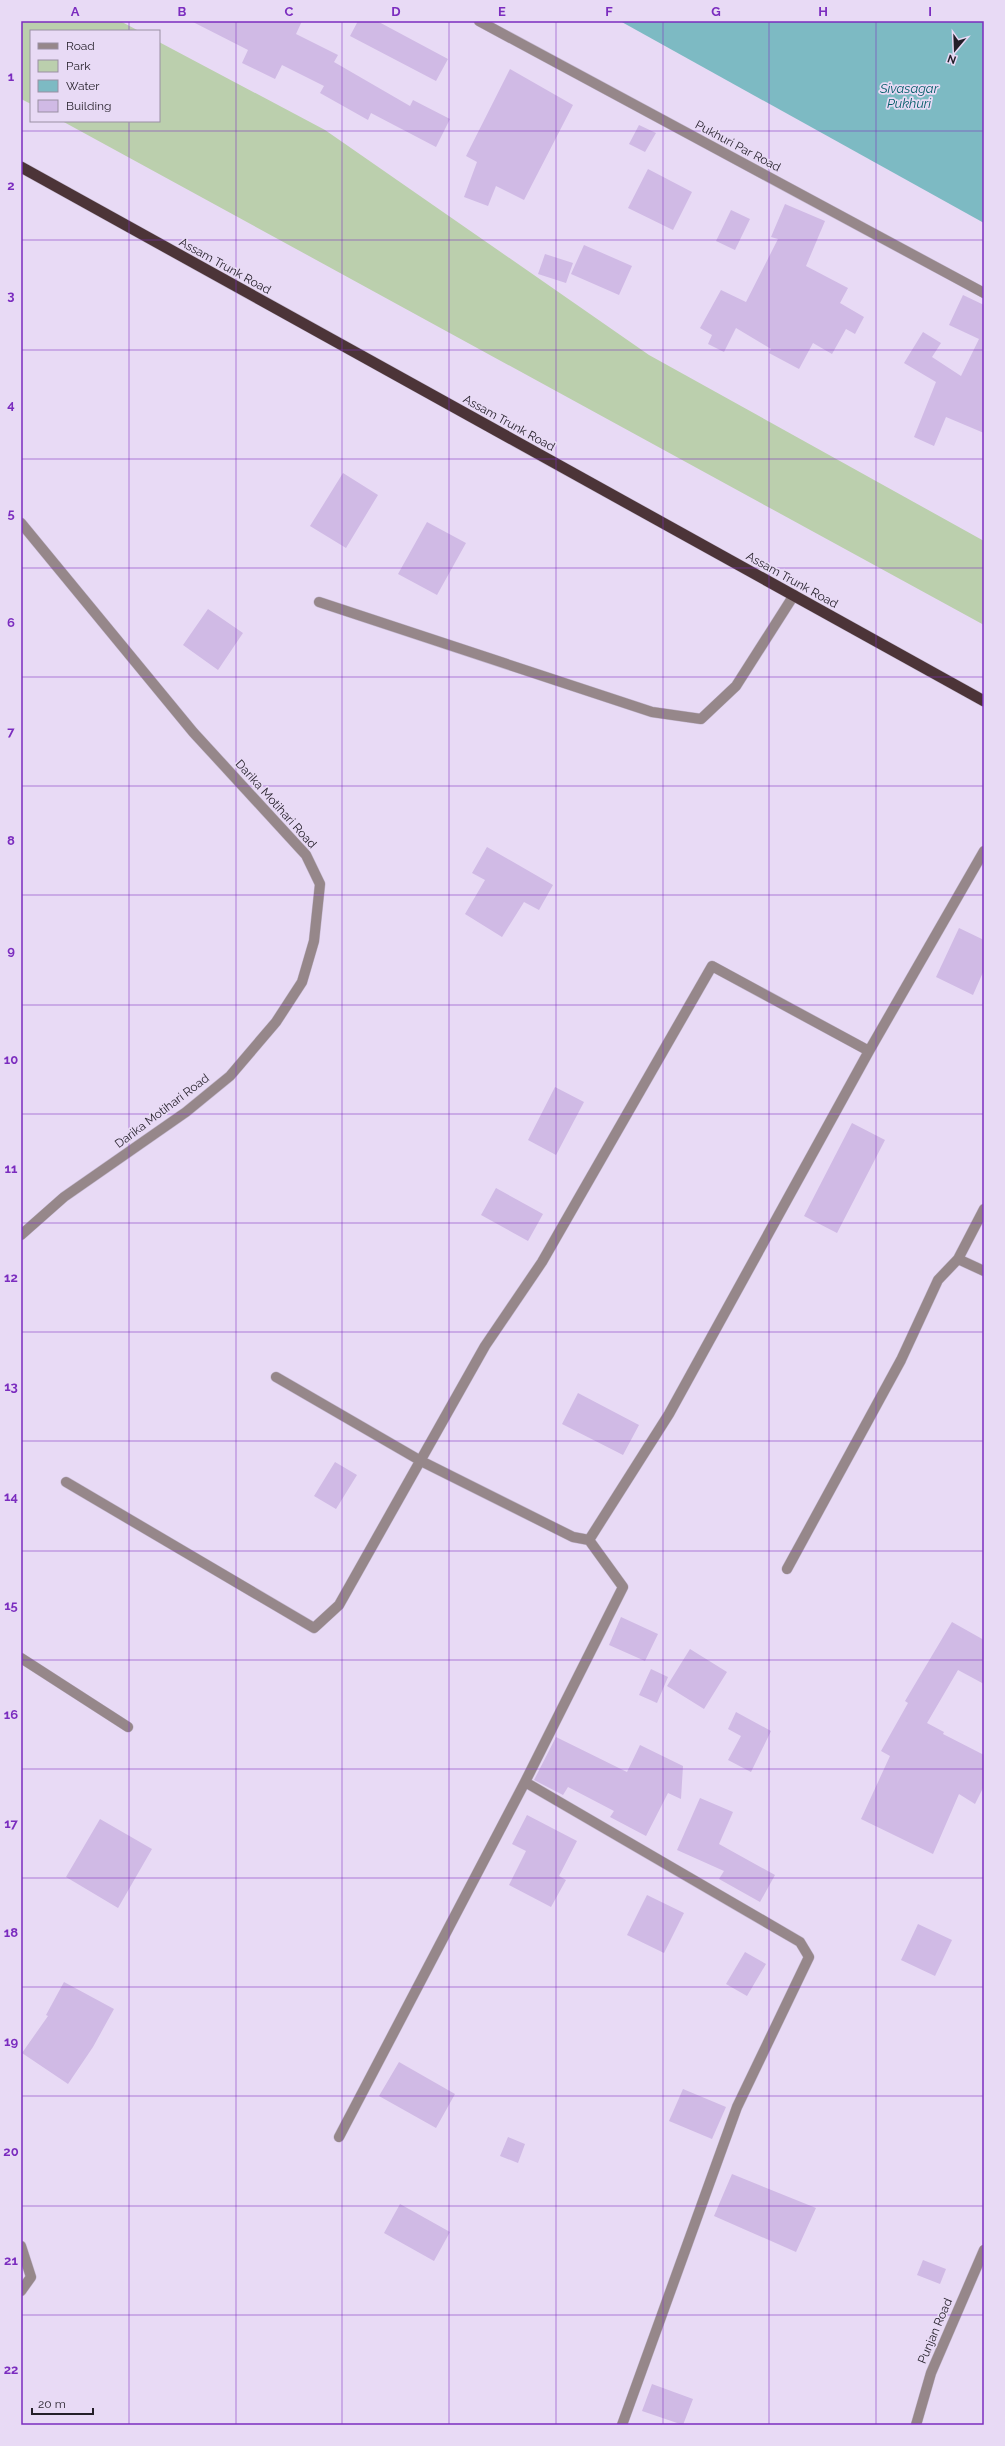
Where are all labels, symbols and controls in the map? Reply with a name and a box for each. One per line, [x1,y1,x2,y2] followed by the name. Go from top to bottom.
[71,4,80,19] text: A
[178,4,187,19] text: B
[285,4,294,19] text: C
[391,4,401,19] text: D
[498,4,506,19] text: E
[605,4,613,19] text: F
[711,4,721,19] text: G
[818,4,828,19] text: H
[928,4,932,19] text: I
[30,30,160,122] legend
[935,30,975,70] north arrow
[66,39,95,53] text: Road
[946,51,958,66] text: N
[66,59,91,73] text: Park
[8,69,15,84] text: 1
[66,79,100,93] text: Water
[879,81,939,111] water label: Sivasagar Pukhuri
[66,99,112,113] text: Building
[693,118,783,174] street label: Pukhuri Par Road
[7,178,15,193] text: 2
[177,235,273,297] street label: Assam Trunk Road
[7,288,15,303] text: 3
[461,392,557,454] street label: Assam Trunk Road
[7,397,15,412] text: 4
[7,506,15,521] text: 5
[744,549,840,611] street label: Assam Trunk Road
[7,615,15,630] text: 6
[7,724,15,739] text: 7
[233,757,319,851] street label: Darika Motihari Road
[7,833,15,848] text: 8
[7,943,15,958] text: 9
[4,1052,18,1067] text: 10
[112,1071,212,1151] street label: Darika Motihari Road
[5,1161,18,1176] text: 11
[4,1270,18,1285] text: 12
[4,1379,18,1394] text: 13
[4,1489,18,1504] text: 14
[4,1598,18,1613] text: 15
[4,1707,18,1722] text: 16
[4,1816,19,1831] text: 17
[4,1925,18,1940] text: 18
[4,2034,18,2049] text: 19
[3,2144,19,2159] text: 20
[4,2253,18,2268] text: 21
[915,2296,955,2366] street label: Punjan Road
[4,2362,18,2377] text: 22
[32,2390,93,2416] scale bar
[38,2397,66,2411] text: 20 m

